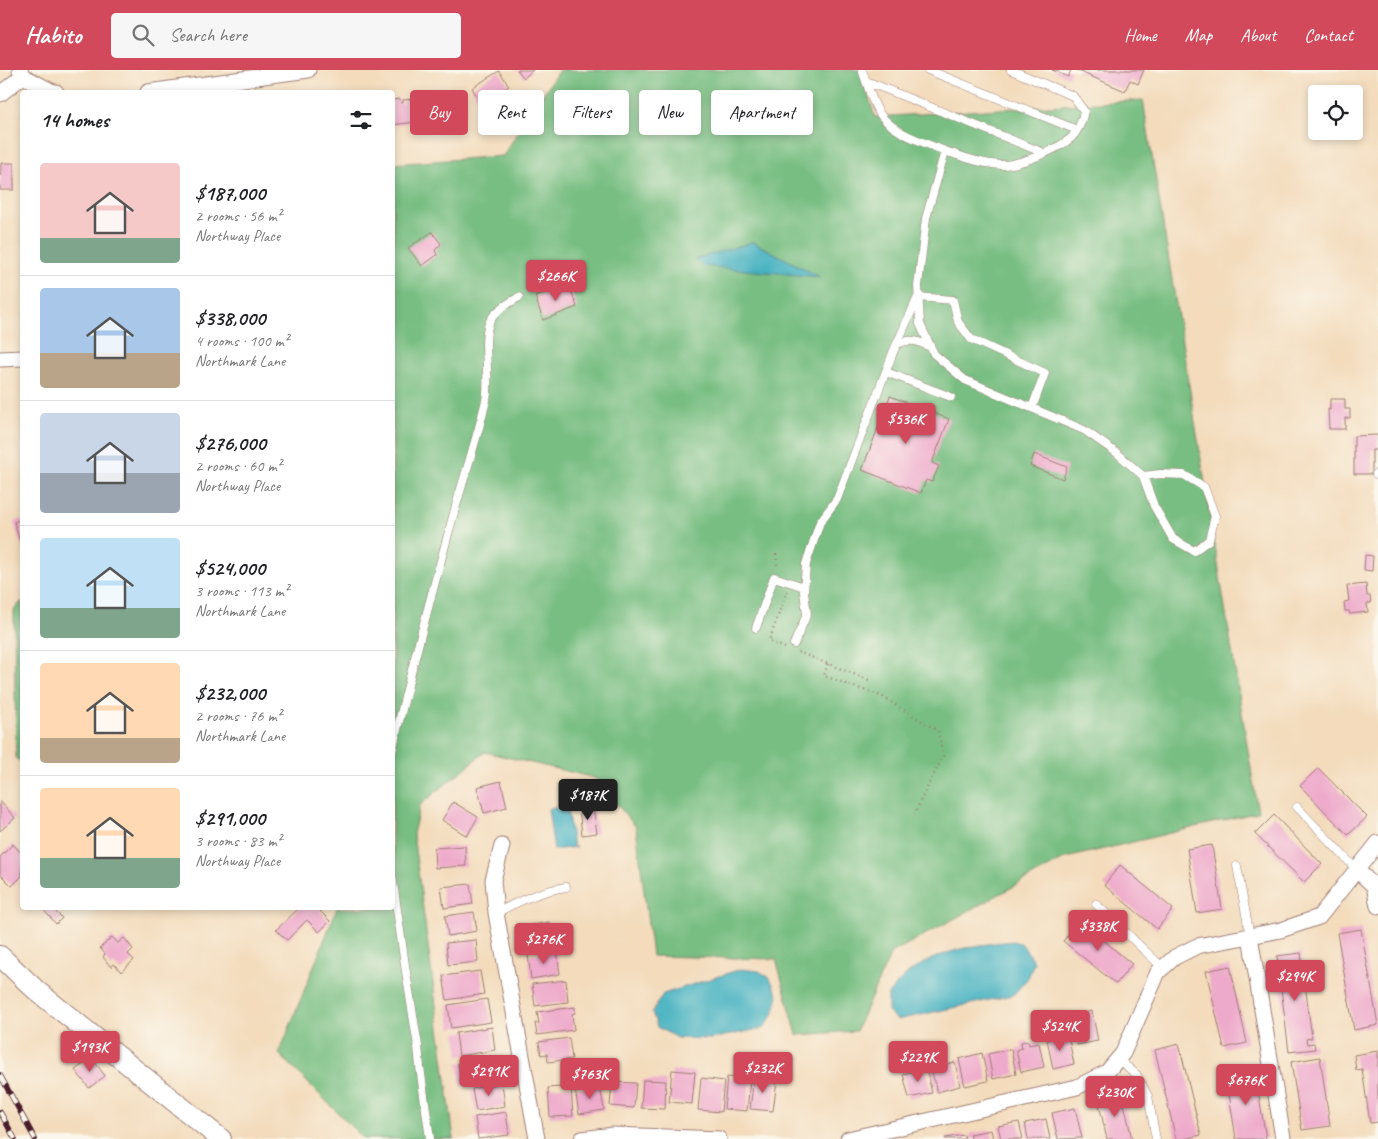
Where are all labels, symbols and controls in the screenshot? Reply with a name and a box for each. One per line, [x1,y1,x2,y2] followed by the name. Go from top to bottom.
[111,13,461,58] search box
[25,20,81,50] text: Habito
[129,21,157,49] icon: search
[169,23,247,47] text: Search here
[1124,24,1157,46] text: Home
[1185,24,1212,46] text: Map
[1240,24,1276,46] text: About
[1304,24,1353,46] text: Contact
[1308,85,1363,140] map controls
[1308,85,1363,140] button: locate
[410,90,468,135] chip: Buy
[478,90,544,135] chip: Rent
[554,90,629,135] chip: Filters
[639,90,701,135] chip: New
[711,90,813,135] chip: Apartment
[347,106,375,134] icon: filters
[40,107,109,133] text: 14 homes
[195,180,265,206] text: $187,000
[80,183,140,243] icon: home
[195,206,281,226] text: 2 rooms · 56 m²
[195,226,280,246] text: Northway Place
[521,260,591,302] pin: $266K
[537,266,575,286] text: $266K
[195,305,265,331] text: $338,000
[80,308,140,368] icon: home
[195,331,289,351] text: 4 rooms · 100 m²
[195,351,285,371] text: Northmark Lane
[871,402,941,445] pin: $536K
[887,409,925,429] text: $536K
[195,430,266,456] text: $276,000
[80,433,140,493] icon: home
[195,456,281,476] text: 2 rooms · 60 m²
[195,476,280,496] text: Northway Place
[195,555,265,581] text: $524,000
[80,558,140,618] icon: home
[195,581,289,601] text: 3 rooms · 113 m²
[195,601,285,621] text: Northmark Lane
[195,680,265,706] text: $232,000
[80,683,140,743] icon: home
[195,706,281,726] text: 2 rooms · 76 m²
[195,726,285,746] text: Northmark Lane
[553,778,623,821] pin: $187K
[570,785,606,805] text: $187K
[195,805,265,831] text: $291,000
[80,808,140,868] icon: home
[195,831,281,851] text: 3 rooms · 83 m²
[195,851,280,871] text: Northway Place
[1063,910,1133,952] pin: $338K
[1080,916,1116,936] text: $338K
[509,922,579,965] pin: $276K
[525,929,563,949] text: $276K
[1260,960,1330,1002] pin: $294K
[1277,966,1313,986] text: $294K
[1025,1010,1095,1052] pin: $524K
[1042,1016,1078,1036] text: $524K
[55,1030,125,1073] pin: $193K
[72,1037,108,1057] text: $193K
[883,1040,953,1083] pin: $229K
[900,1047,936,1067] text: $229K
[728,1052,798,1094] pin: $232K
[454,1054,524,1097] pin: $291K
[555,1058,625,1100] pin: $763K
[745,1058,781,1078] text: $232K
[471,1061,507,1081] text: $291K
[571,1064,609,1084] text: $763K
[1211,1064,1281,1106] pin: $676K
[1227,1070,1265,1090] text: $676K
[1080,1076,1150,1118] pin: $230K
[1097,1082,1133,1102] text: $230K

